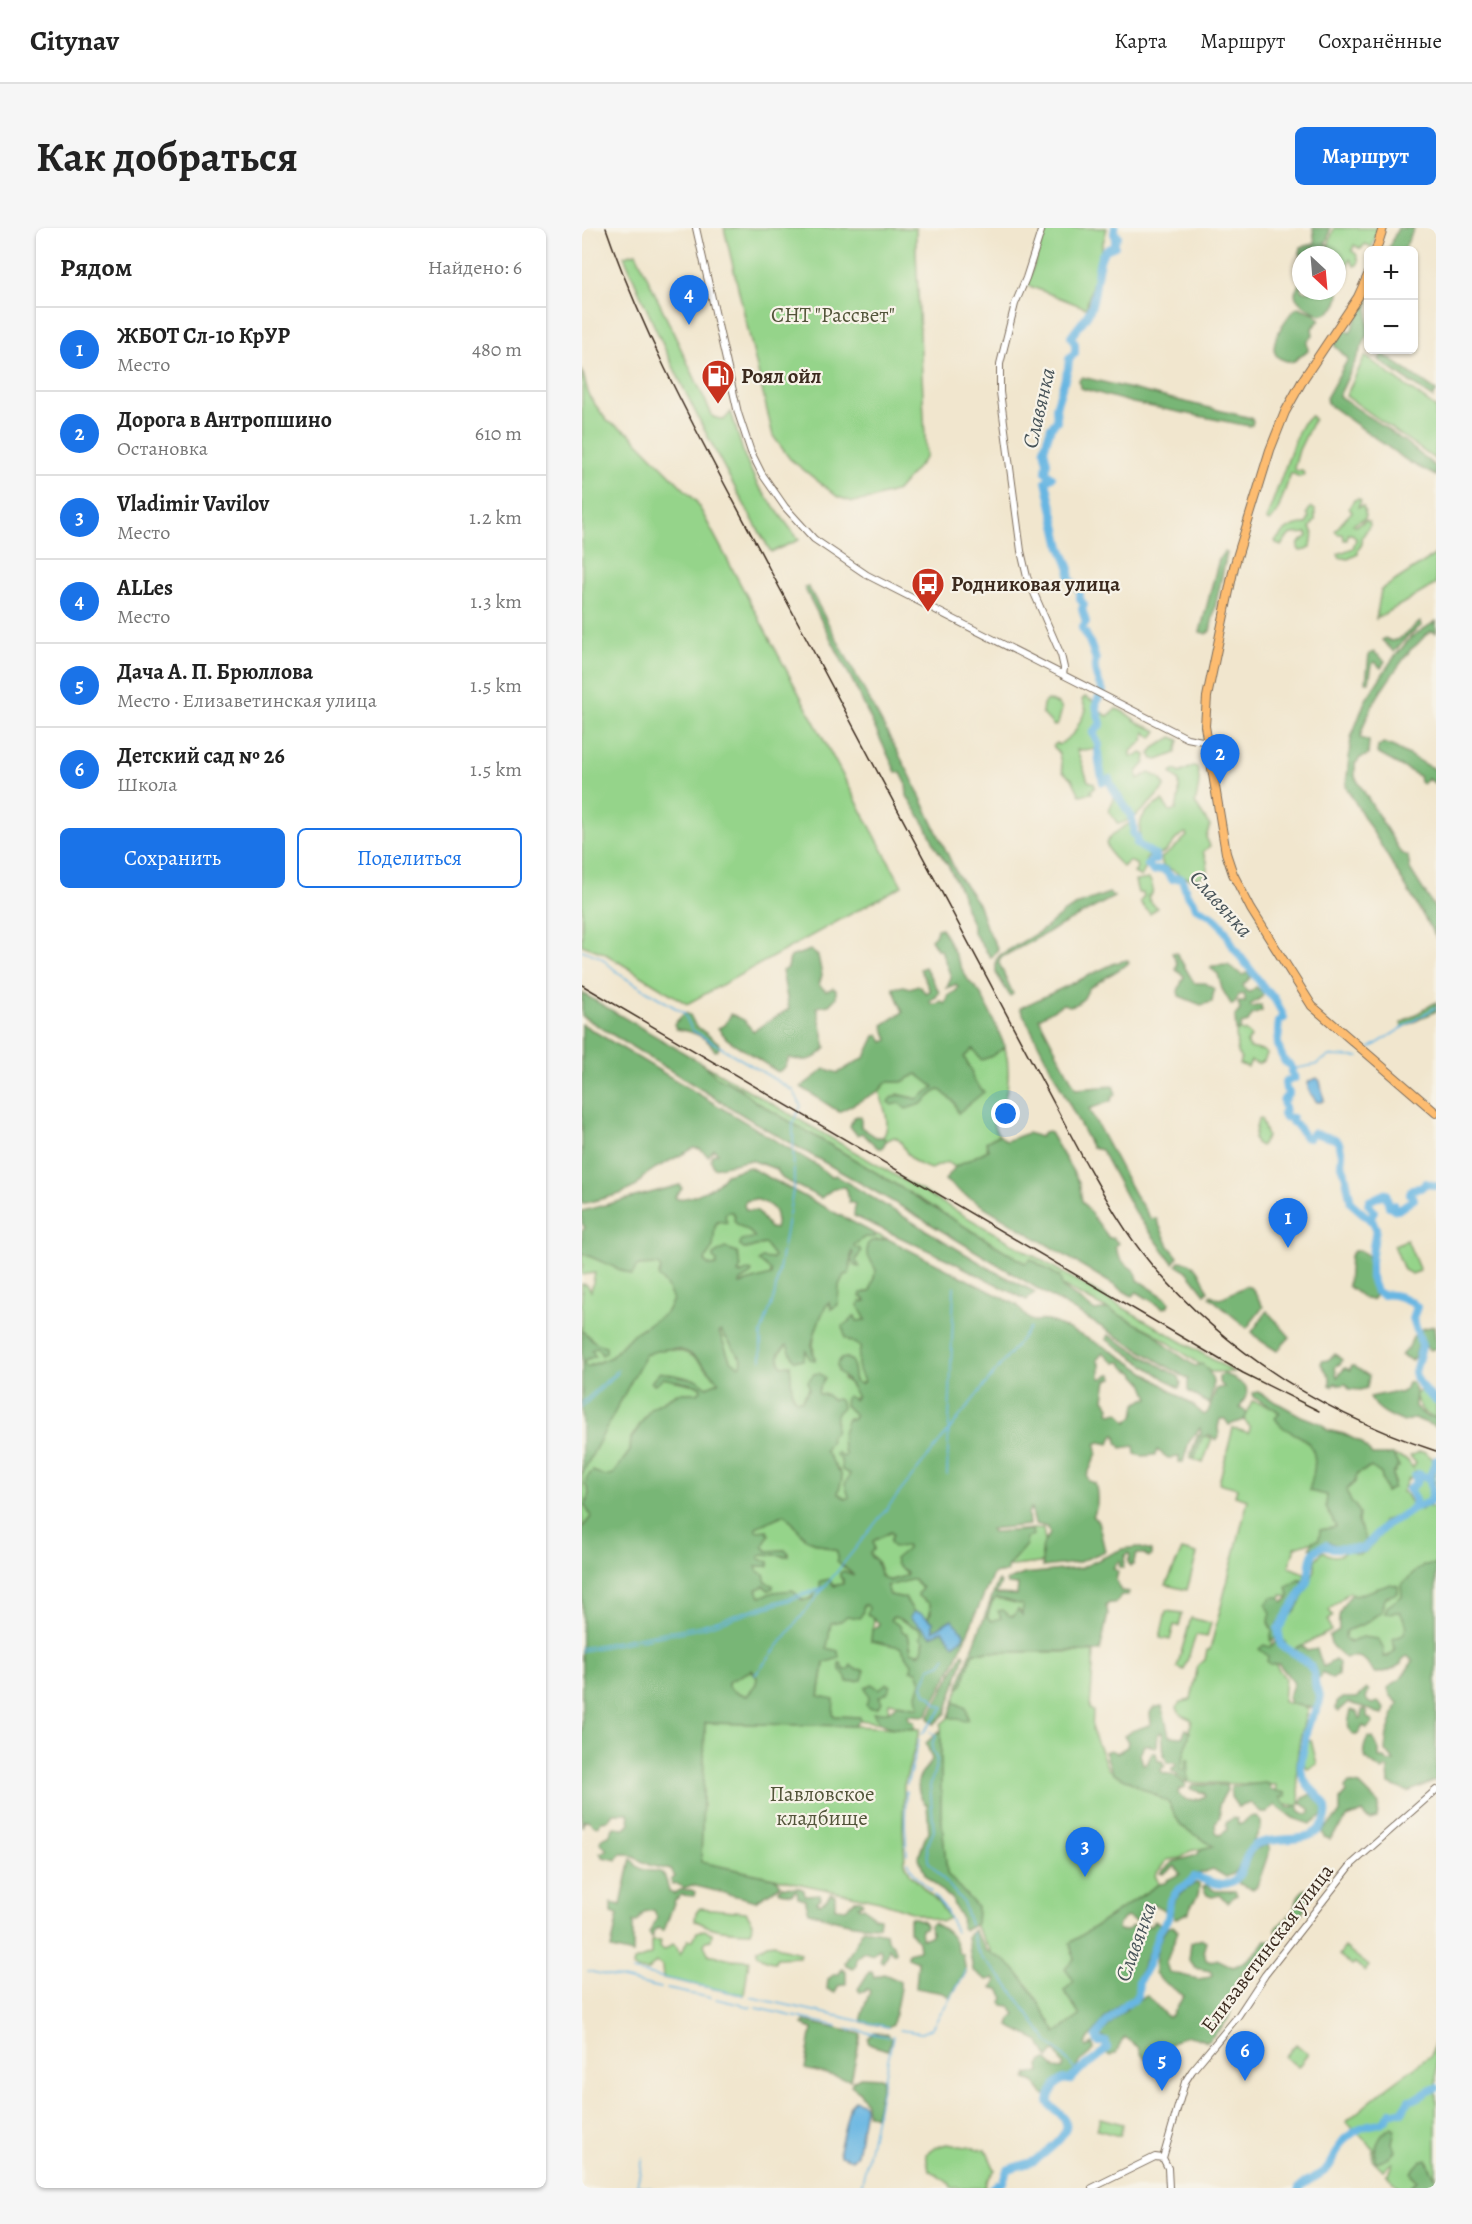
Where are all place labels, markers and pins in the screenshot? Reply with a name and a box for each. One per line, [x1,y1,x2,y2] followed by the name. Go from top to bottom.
[670,276,708,325] pin: 4
[700,358,736,405] fuel station icon: Роял ойл
[741,362,822,390] place label: Роял ойл
[910,566,946,613] bus stop icon: Родниковая улица
[951,570,1120,598] place label: Родниковая улица
[1200,734,1240,784] pin: 2
[1268,1198,1308,1248] pin: 1
[1066,1828,1104,1877] pin: 3
[1226,2032,1264,2081] pin: 6
[1142,2042,1182,2091] pin: 5

